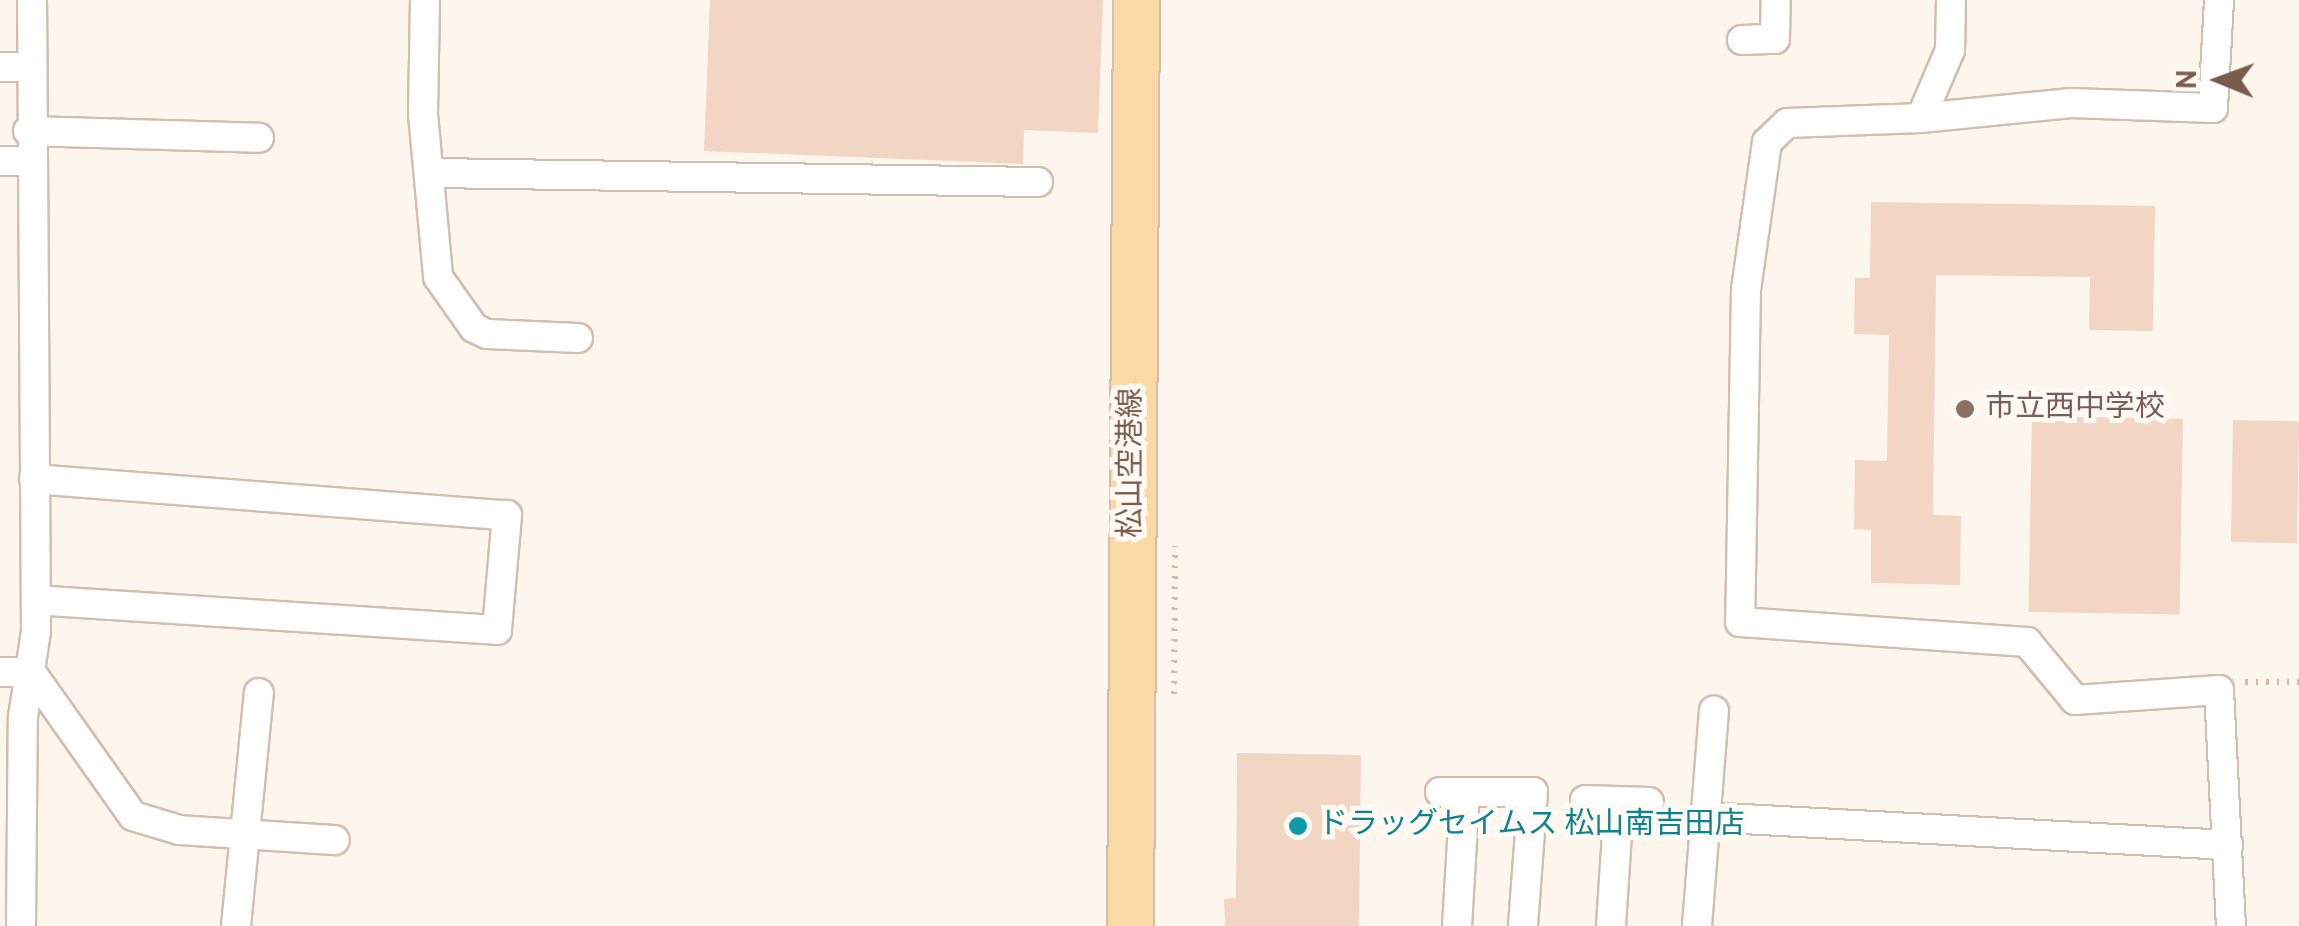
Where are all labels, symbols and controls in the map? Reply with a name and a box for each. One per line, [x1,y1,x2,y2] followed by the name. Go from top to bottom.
[2169,30,2269,130] north arrow
[2171,69,2207,90] text: N
[1115,388,1151,538] street label: 松山空港線
[1985,391,2165,427] place label: 市立西中学校
[1954,398,1976,420] marker: 市立西中学校
[1318,808,1745,844] place label: ドラッグセイムス 松山南吉田店
[1287,815,1309,837] marker: ドラッグセイムス 松山南吉田店

